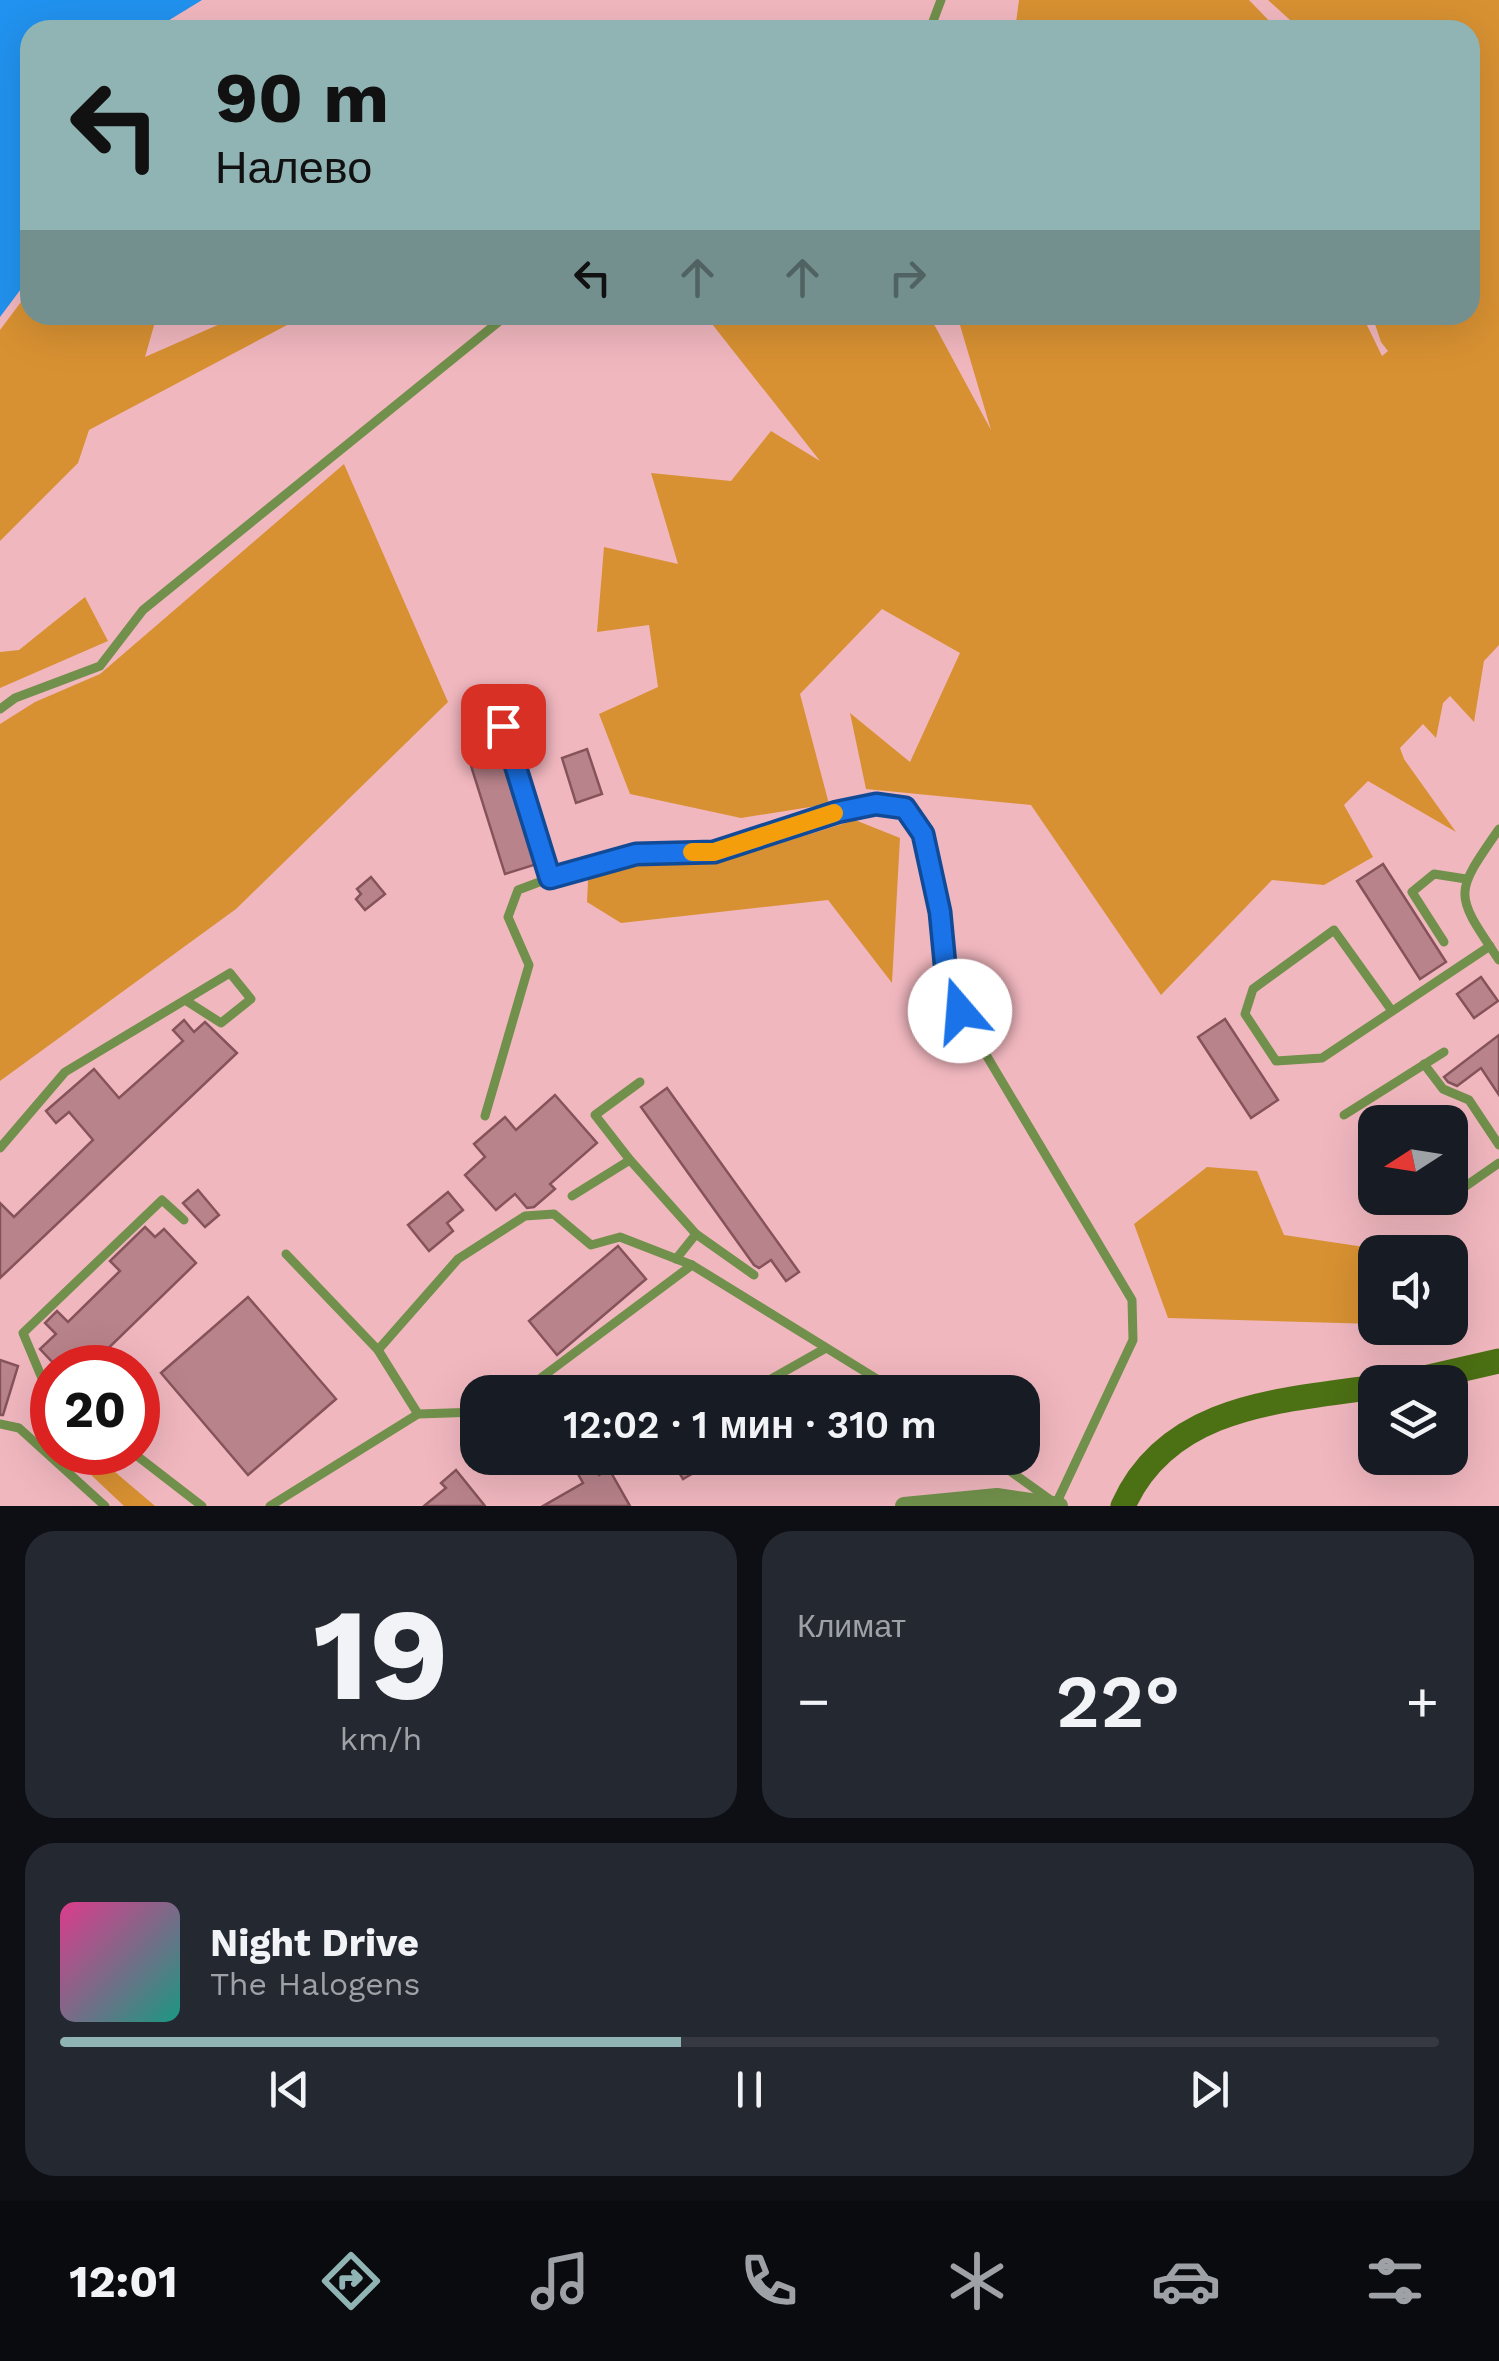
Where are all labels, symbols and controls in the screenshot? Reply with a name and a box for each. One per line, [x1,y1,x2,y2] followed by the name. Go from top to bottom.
[215,57,389,139] text: 90 m
[50,60,180,190] icon: left
[215,141,372,194] text: Налево
[565,250,620,305] icon: left
[670,250,725,305] icon: ahead
[775,250,830,305] icon: ahead
[880,250,935,305] icon: right
[461,684,546,769] pin
[476,699,531,754] icon: arrive
[908,959,1012,1063] position arrow
[1358,1105,1468,1215] north arrow
[1358,1105,1468,1475] map controls
[1358,1235,1468,1345] button: sound
[30,1345,160,1475] speed limit sign: 20
[1358,1365,1468,1475] button: layers
[563,1403,937,1447] text: 12:02 · 1 мин · 310 m
[313,1578,449,1731] text: 19
[797,1607,906,1645] text: Климат
[1056,1657,1180,1745] text: 22°
[797,1669,830,1733] text: −
[1406,1669,1439,1733] text: +
[340,1720,422,1758] text: km/h
[210,1921,419,1965] text: Night Drive
[210,1965,420,2003] text: The Halogens
[262,2062,317,2117] icon: previous
[722,2062,777,2117] icon: pause
[1182,2062,1237,2117] icon: next
[316,2246,386,2316] icon: directions
[525,2246,595,2316] icon: music
[734,2246,804,2316] icon: phone
[942,2246,1012,2316] icon: climate
[1151,2246,1221,2316] icon: car
[1360,2246,1430,2316] icon: filters
[69,2255,178,2308] text: 12:01

